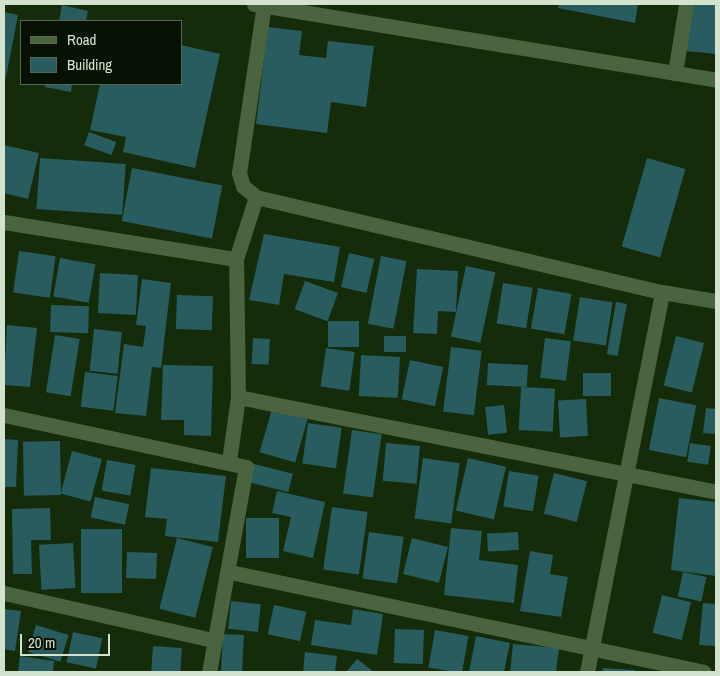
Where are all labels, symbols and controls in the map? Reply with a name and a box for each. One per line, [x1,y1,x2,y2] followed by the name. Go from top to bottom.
[20,20,182,85] legend
[67,29,96,50] text: Road
[67,54,112,75] text: Building
[22,624,112,656] scale bar
[28,632,55,653] text: 20 m

